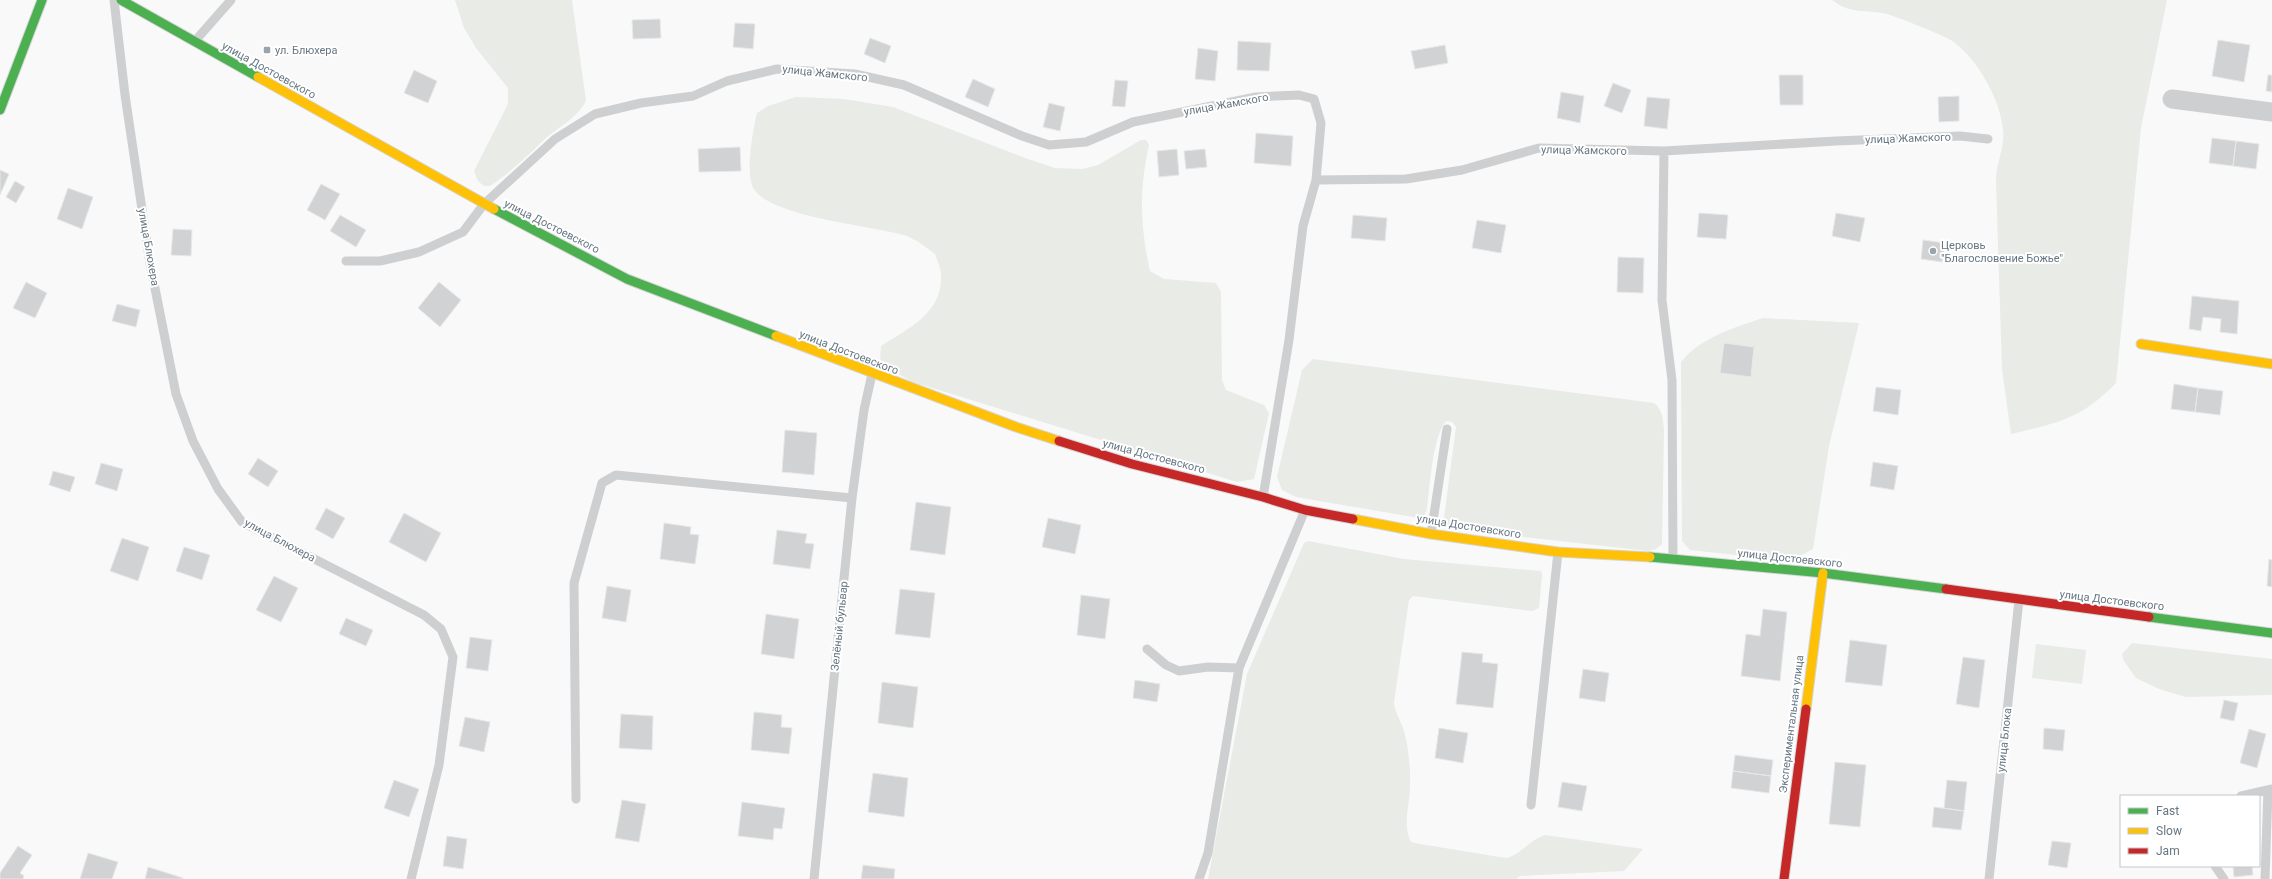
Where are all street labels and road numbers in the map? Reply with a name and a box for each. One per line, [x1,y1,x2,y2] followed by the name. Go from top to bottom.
[220,39,318,102] street label: улица Достоевского
[782,63,868,84] street label: улица Жамского
[1183,91,1269,118] street label: улица Жамского
[1865,131,1951,146] street label: улица Жамского
[1541,143,1627,158] street label: улица Жамского
[502,197,602,256] street label: улица Достоевского
[135,207,162,287] street label: улица Блюхера
[797,328,900,377] street label: улица Достоевского
[1101,437,1206,476] street label: улица Достоевского
[1416,512,1522,541] street label: улица Достоевского
[242,516,317,565] street label: улица Блюхера
[1737,547,1843,570] street label: улица Достоевского
[828,580,851,672] street label: Зелёный бульвар
[2059,588,2165,613] street label: улица Достоевского
[1777,654,1806,794] street label: Экспериментальная улица
[1995,707,2014,773] street label: улица Блока

